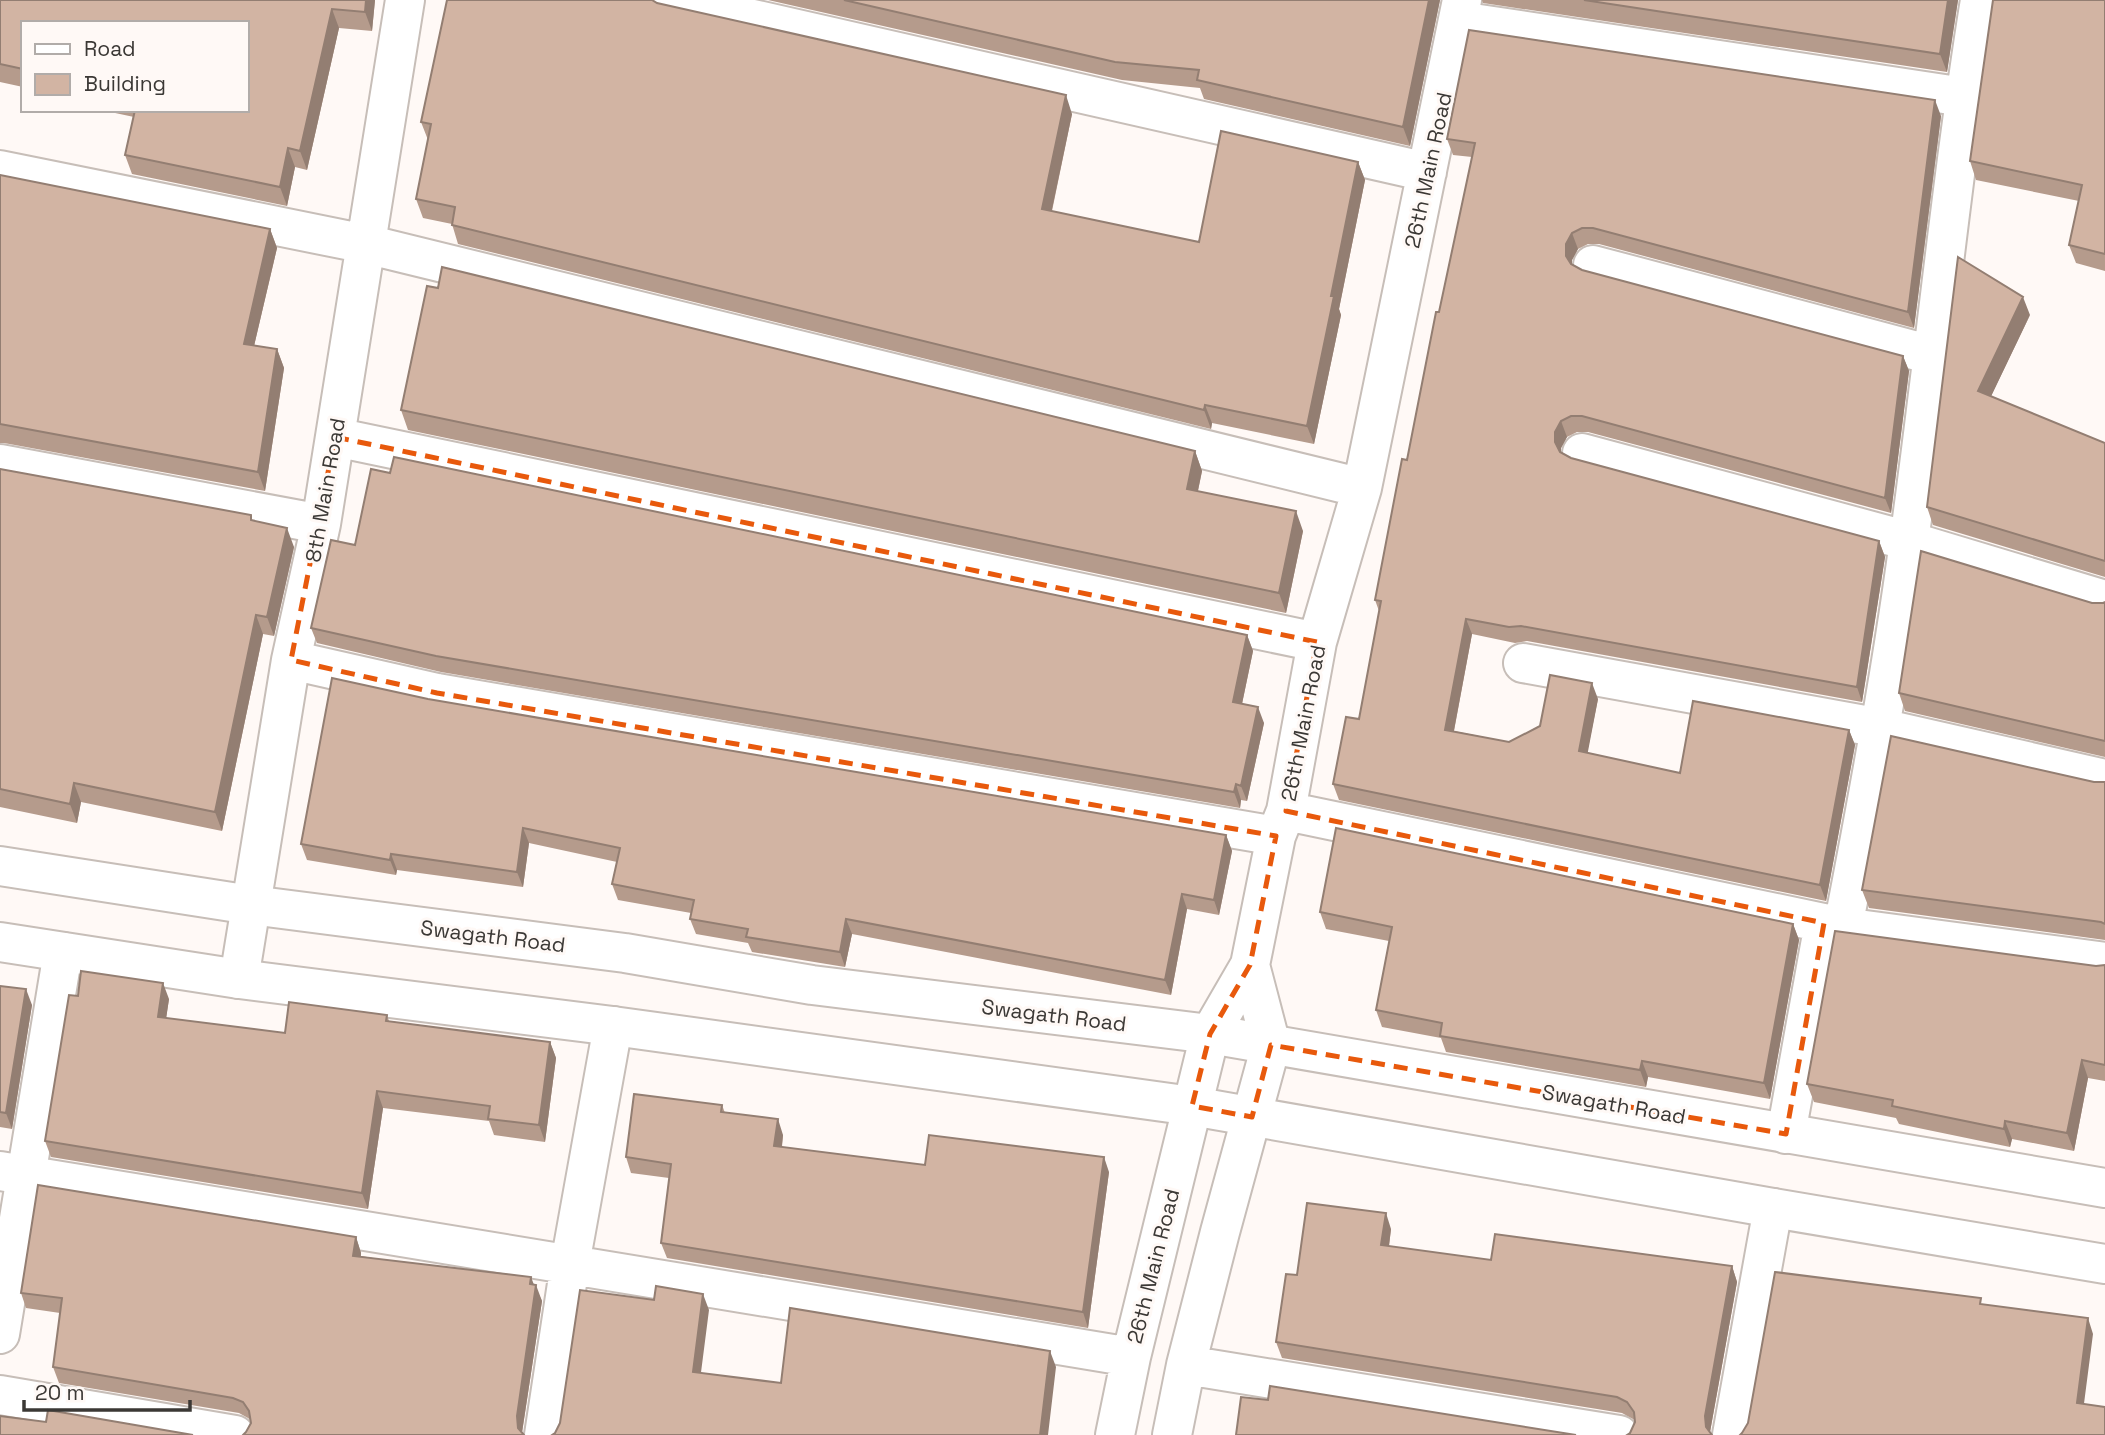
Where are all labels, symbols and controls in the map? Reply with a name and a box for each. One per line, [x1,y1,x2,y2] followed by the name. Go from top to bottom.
[21,21,248,112] legend
[84,35,136,62] text: Road
[84,70,166,97] text: Building
[1398,90,1458,250] street label: 26th Main Road
[299,416,351,564] street label: 8th Main Road
[1275,643,1331,803] street label: 26th Main Road
[419,914,567,958] street label: Swagath Road
[980,993,1128,1037] street label: Swagath Road
[1540,1078,1688,1130] street label: Swagath Road
[1121,1186,1185,1346] street label: 26th Main Road
[24,1368,191,1412] scale bar
[35,1379,85,1406] text: 20 m

